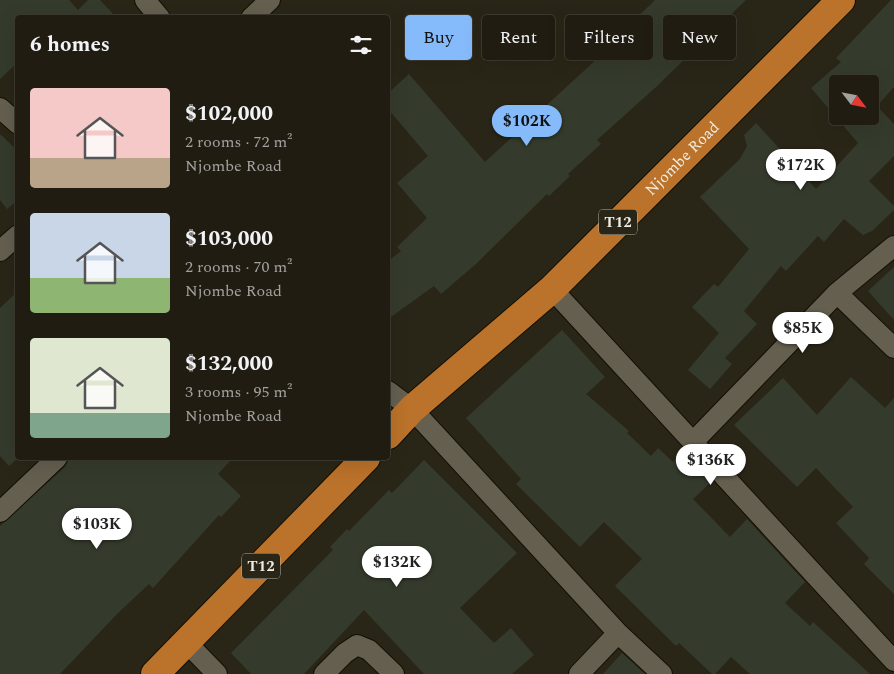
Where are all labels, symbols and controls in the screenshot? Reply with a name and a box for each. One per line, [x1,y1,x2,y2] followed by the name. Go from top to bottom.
[405,15,472,60] chip: Buy
[482,15,555,60] chip: Rent
[565,15,653,60] chip: Filters
[663,15,736,60] chip: New
[30,29,110,61] text: 6 homes
[347,31,375,59] icon: filters
[829,75,879,125] north arrow
[829,75,879,125] map controls
[185,98,273,130] text: $102,000
[492,104,562,147] pin: $102K
[70,108,130,168] icon: home
[503,109,551,133] text: $102K
[639,116,725,202] street label: Njombe Road
[185,130,292,154] text: 2 rooms · 72 m²
[766,148,836,191] pin: $172K
[777,153,825,177] text: $172K
[185,154,282,178] text: Njombe Road
[599,210,637,234] road number: T12
[185,223,273,255] text: $103,000
[70,233,130,293] icon: home
[185,255,292,279] text: 2 rooms · 70 m²
[185,279,282,303] text: Njombe Road
[773,312,833,354] pin: $85K
[783,316,823,340] text: $85K
[185,348,273,380] text: $132,000
[70,358,130,418] icon: home
[185,380,292,404] text: 3 rooms · 95 m²
[185,404,282,428] text: Njombe Road
[676,444,746,486] pin: $136K
[687,448,735,472] text: $136K
[62,508,132,550] pin: $103K
[73,512,121,536] text: $103K
[362,546,432,588] pin: $132K
[373,550,421,574] text: $132K
[242,554,280,578] road number: T12

